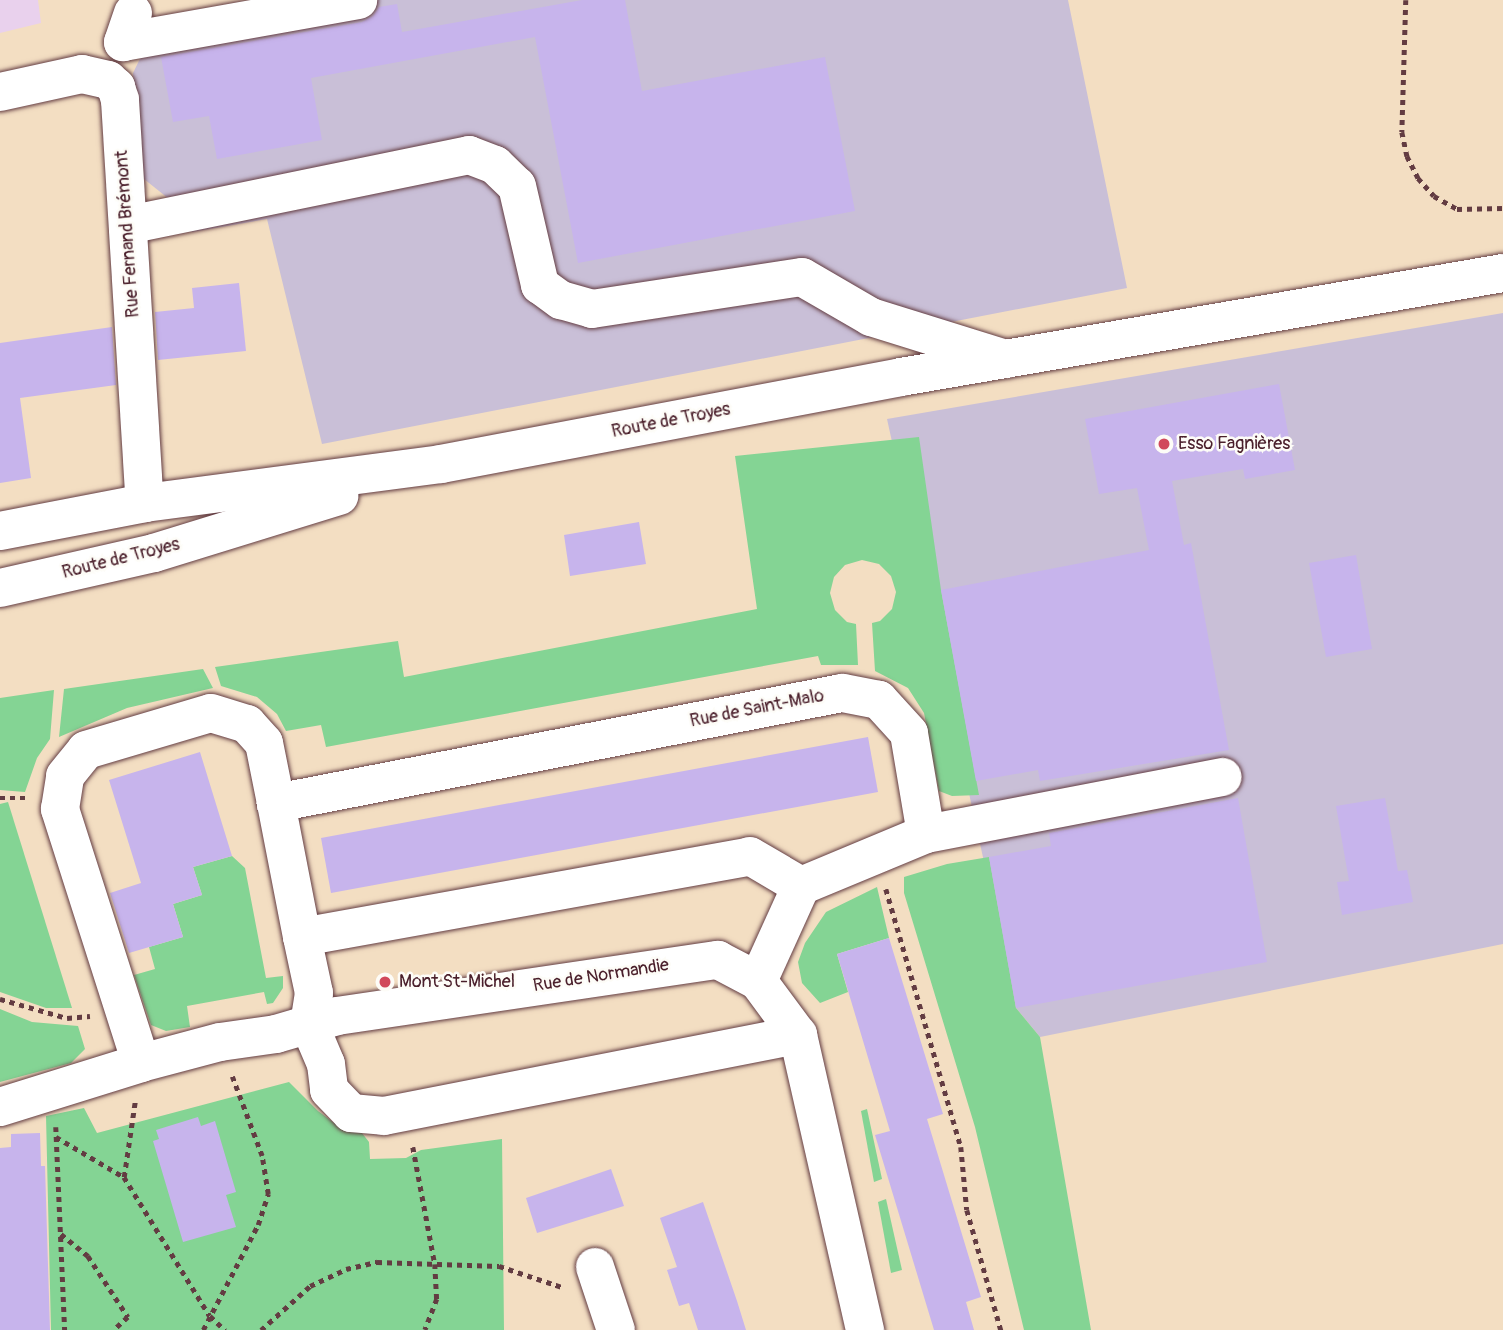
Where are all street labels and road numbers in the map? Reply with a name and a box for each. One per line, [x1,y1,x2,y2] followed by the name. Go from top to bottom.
[111,150,145,318] street label: Rue Fernand Brémont
[610,399,732,443] street label: Route de Troyes
[60,534,182,584] street label: Route de Troyes
[688,685,826,733] street label: Rue de Saint-Malo
[532,955,670,997] street label: Rue de Normandie

